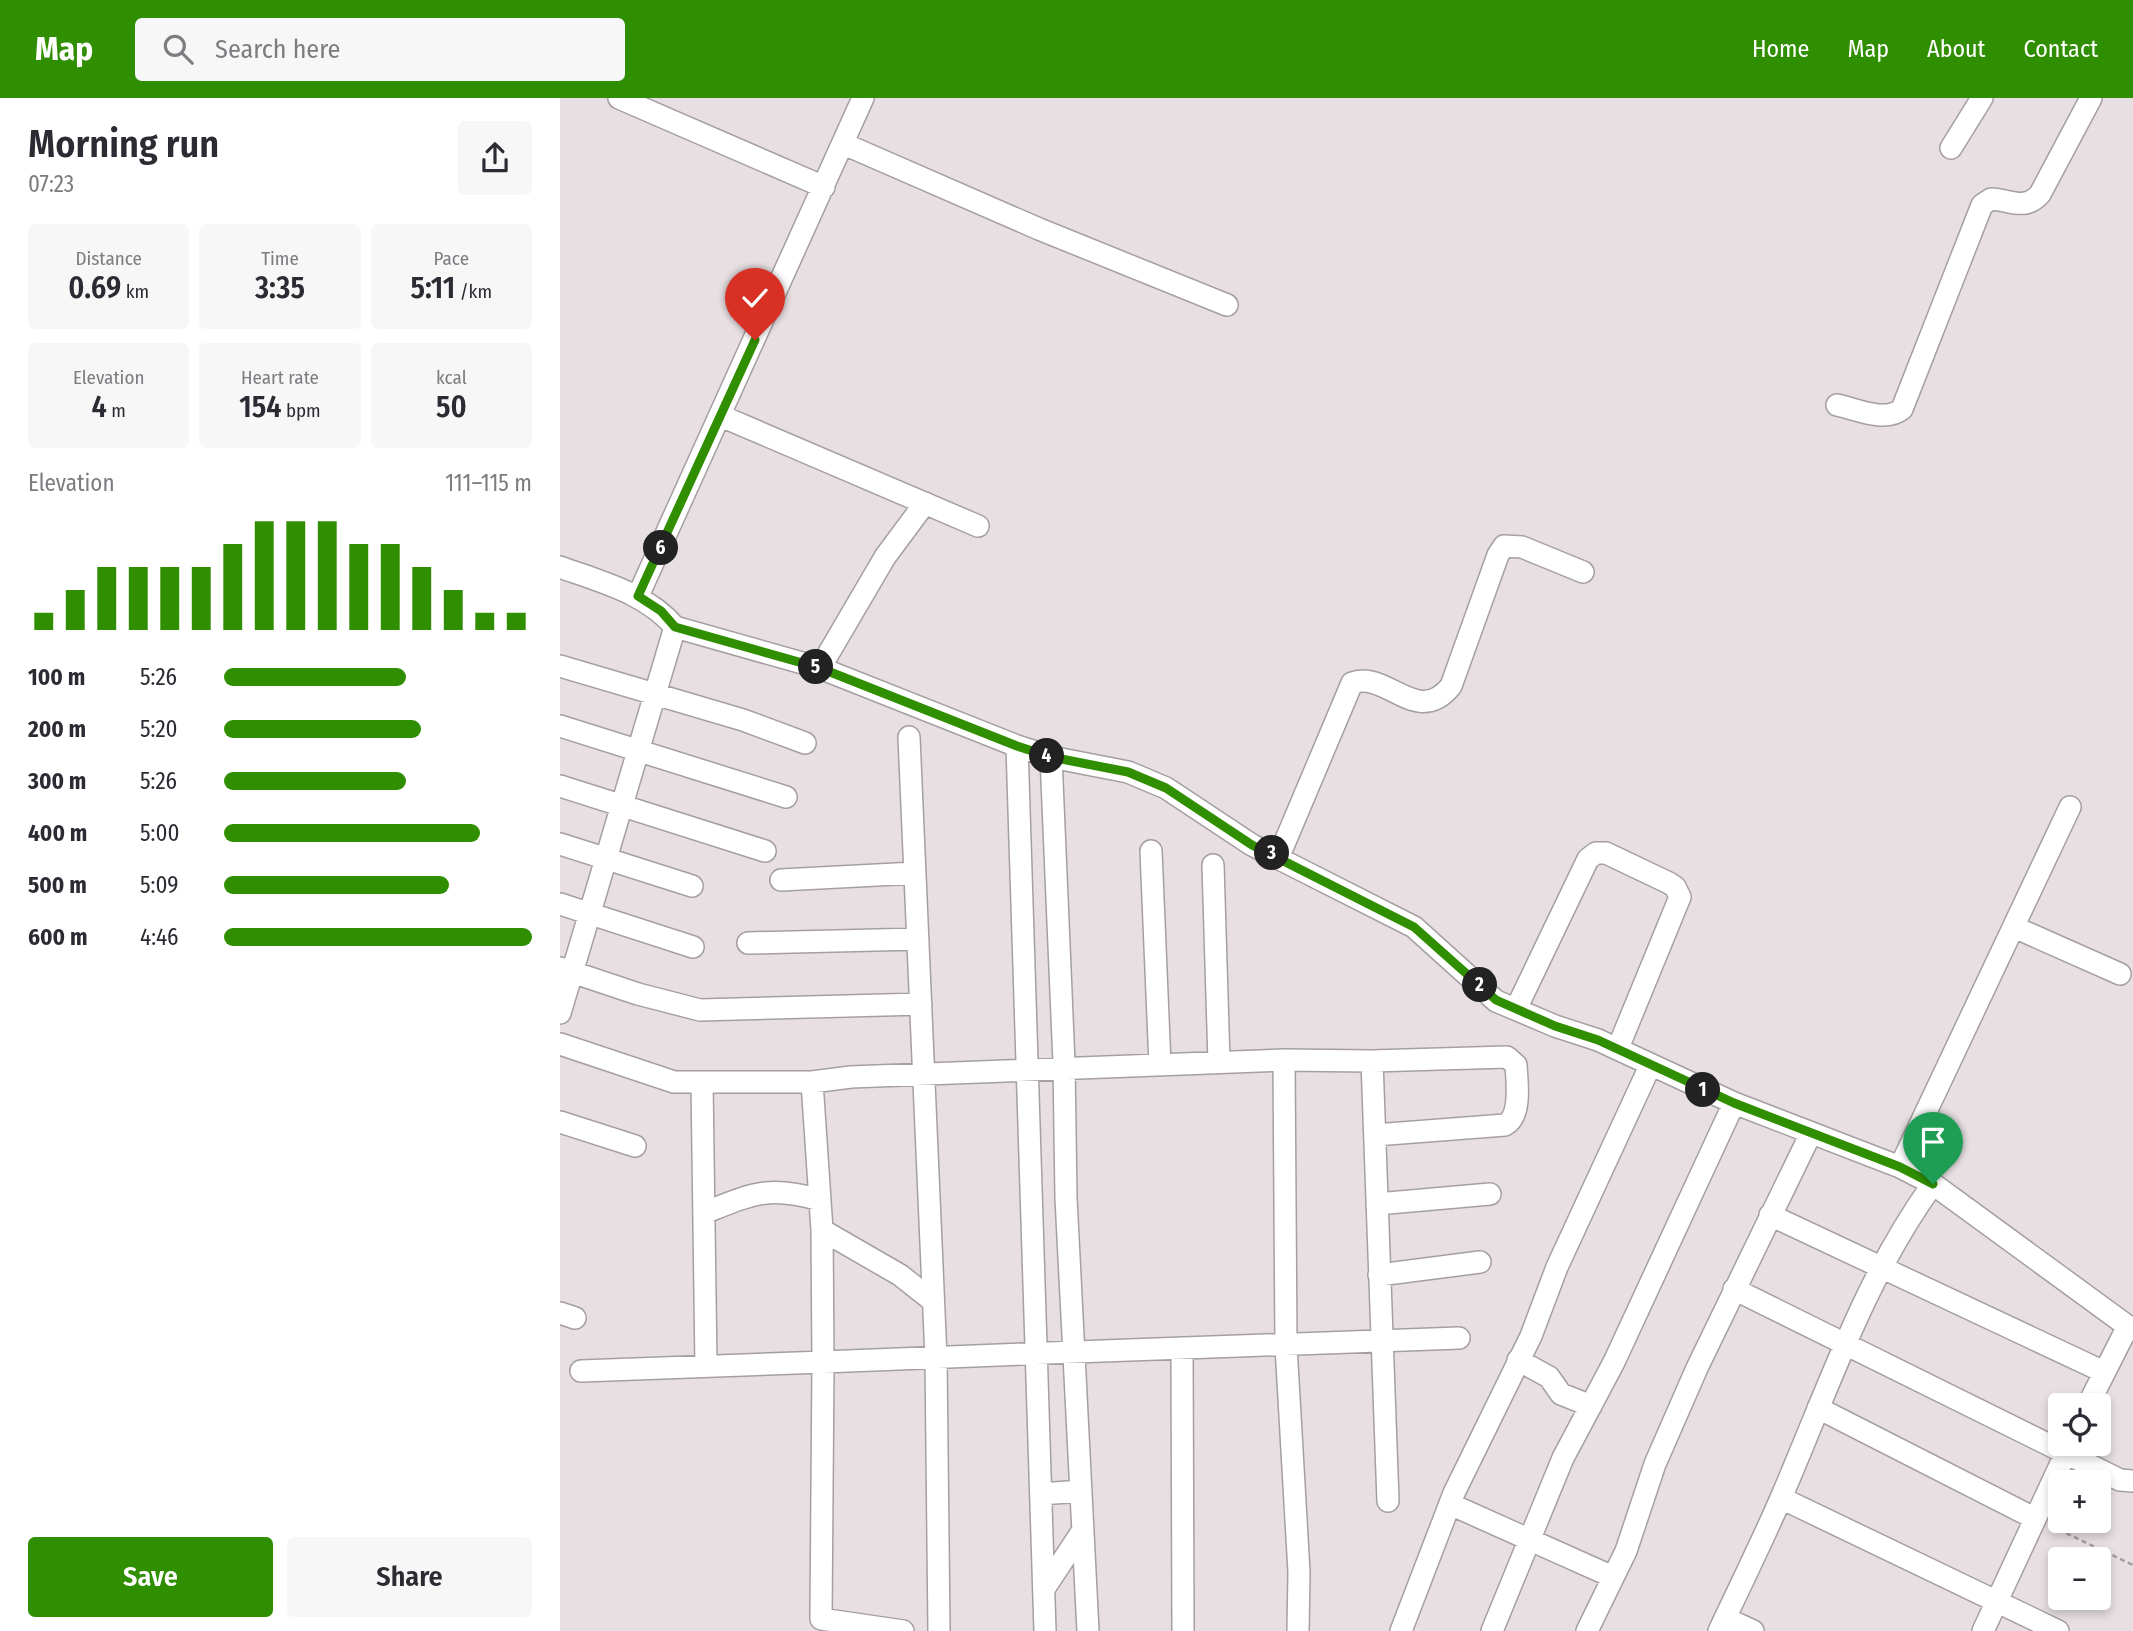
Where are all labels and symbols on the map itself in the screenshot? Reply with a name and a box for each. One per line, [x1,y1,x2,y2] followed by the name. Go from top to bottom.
[725,268,785,340] pin
[644,531,679,566] pin: 6
[798,650,834,684] pin: 5
[1030,738,1064,774] pin: 4
[1254,836,1290,870] pin: 3
[1462,968,1497,1002] pin: 2
[1686,1072,1720,1108] pin: 1
[1903,1112,1963,1184] pin

